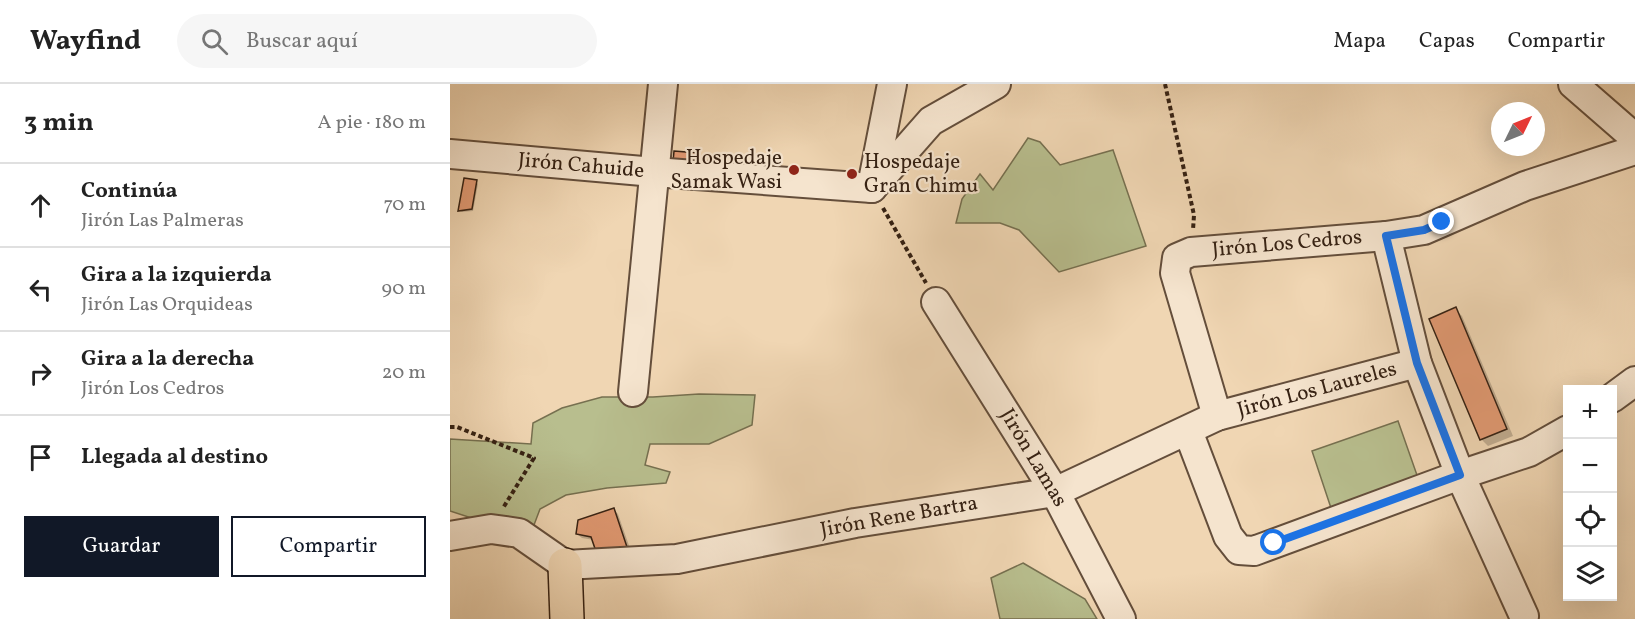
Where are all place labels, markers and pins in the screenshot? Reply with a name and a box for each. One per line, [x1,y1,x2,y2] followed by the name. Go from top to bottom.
[671,144,782,197] place label: Hospedaje Samak Wasi
[864,148,978,201] place label: Hospedaje Gran Chimu
[787,163,801,177] marker: Hospedaje Samak Wasi
[845,167,859,181] marker: Hospedaje Gran Chimu

